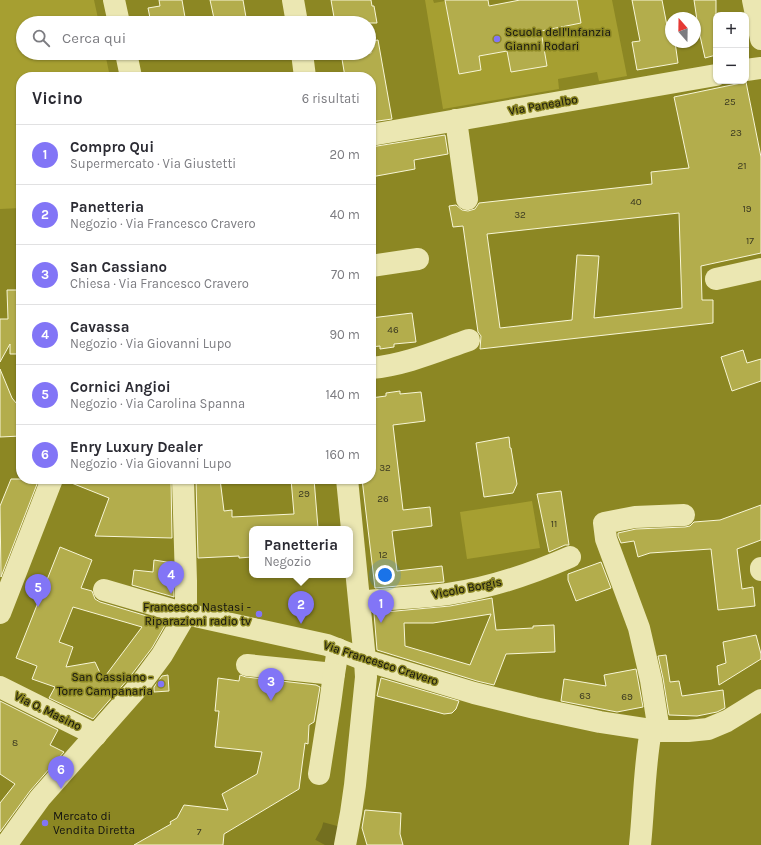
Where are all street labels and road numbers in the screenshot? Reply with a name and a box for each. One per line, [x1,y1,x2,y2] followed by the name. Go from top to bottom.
[507,92,579,118] street label: Via Panealbo
[431,574,503,602] street label: Vicolo Borgis
[322,638,440,688] street label: Via Francesco Cravero
[12,689,84,733] street label: Via O. Masino

